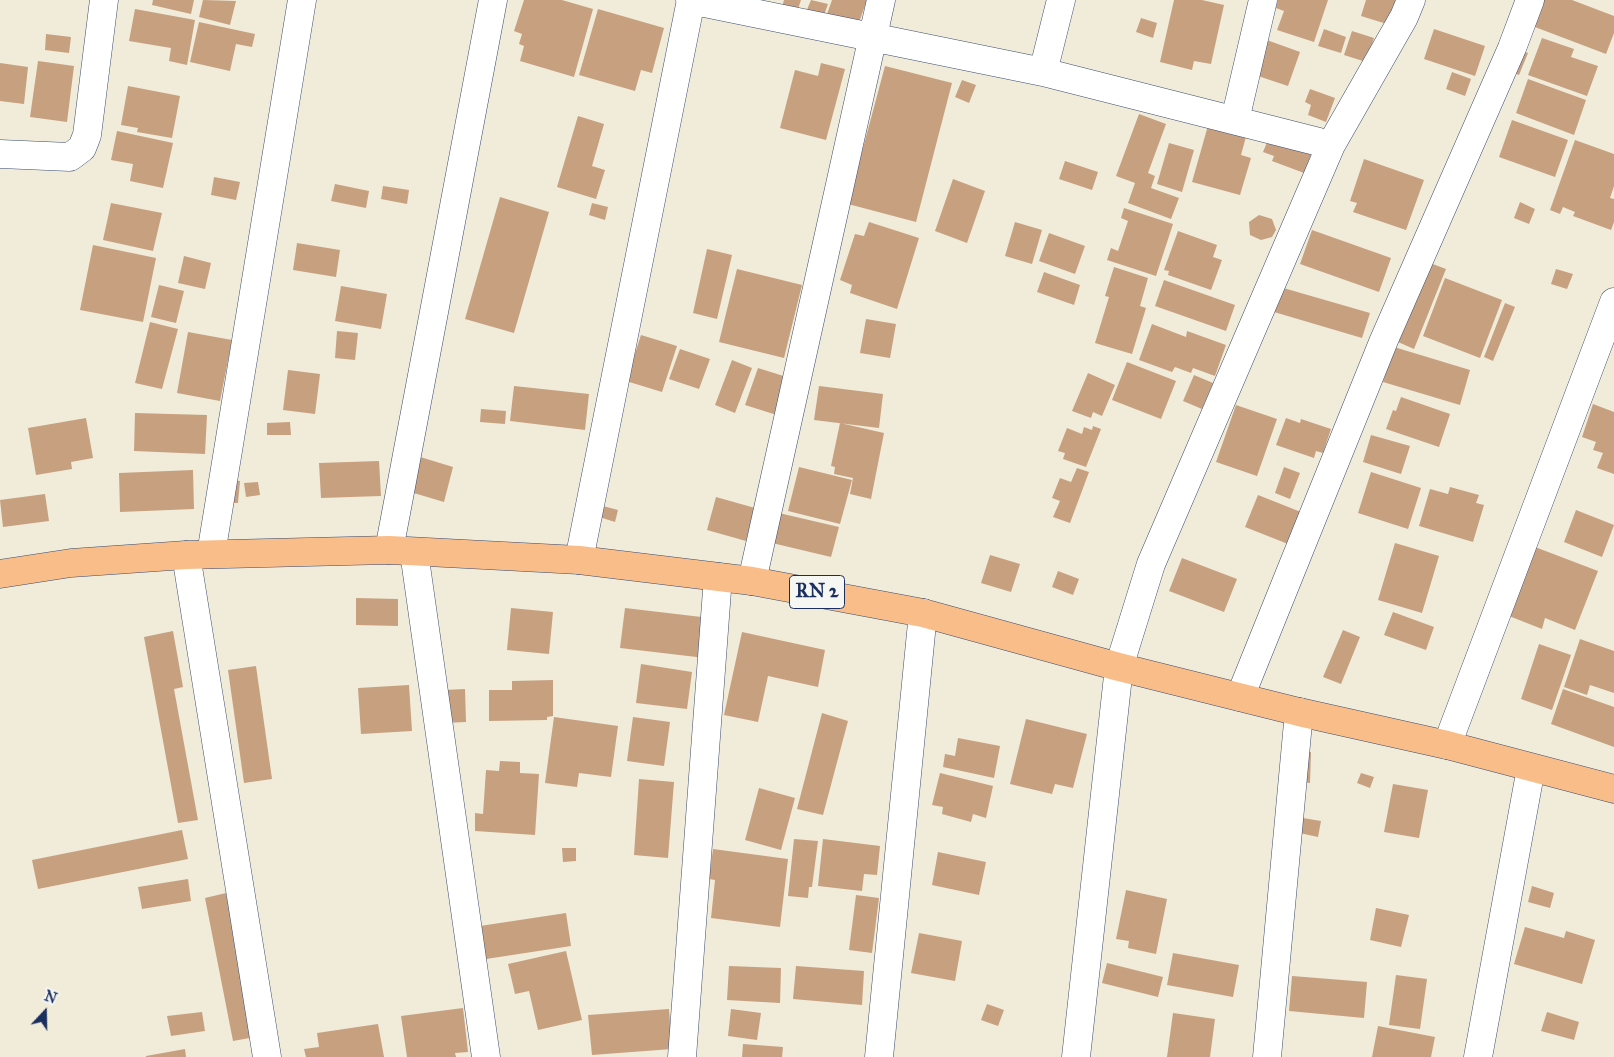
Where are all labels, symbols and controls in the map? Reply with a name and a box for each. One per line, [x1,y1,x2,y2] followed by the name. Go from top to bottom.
[790,576,844,608] road number: RN 2
[20,987,70,1037] north arrow
[42,987,59,1008] text: N

